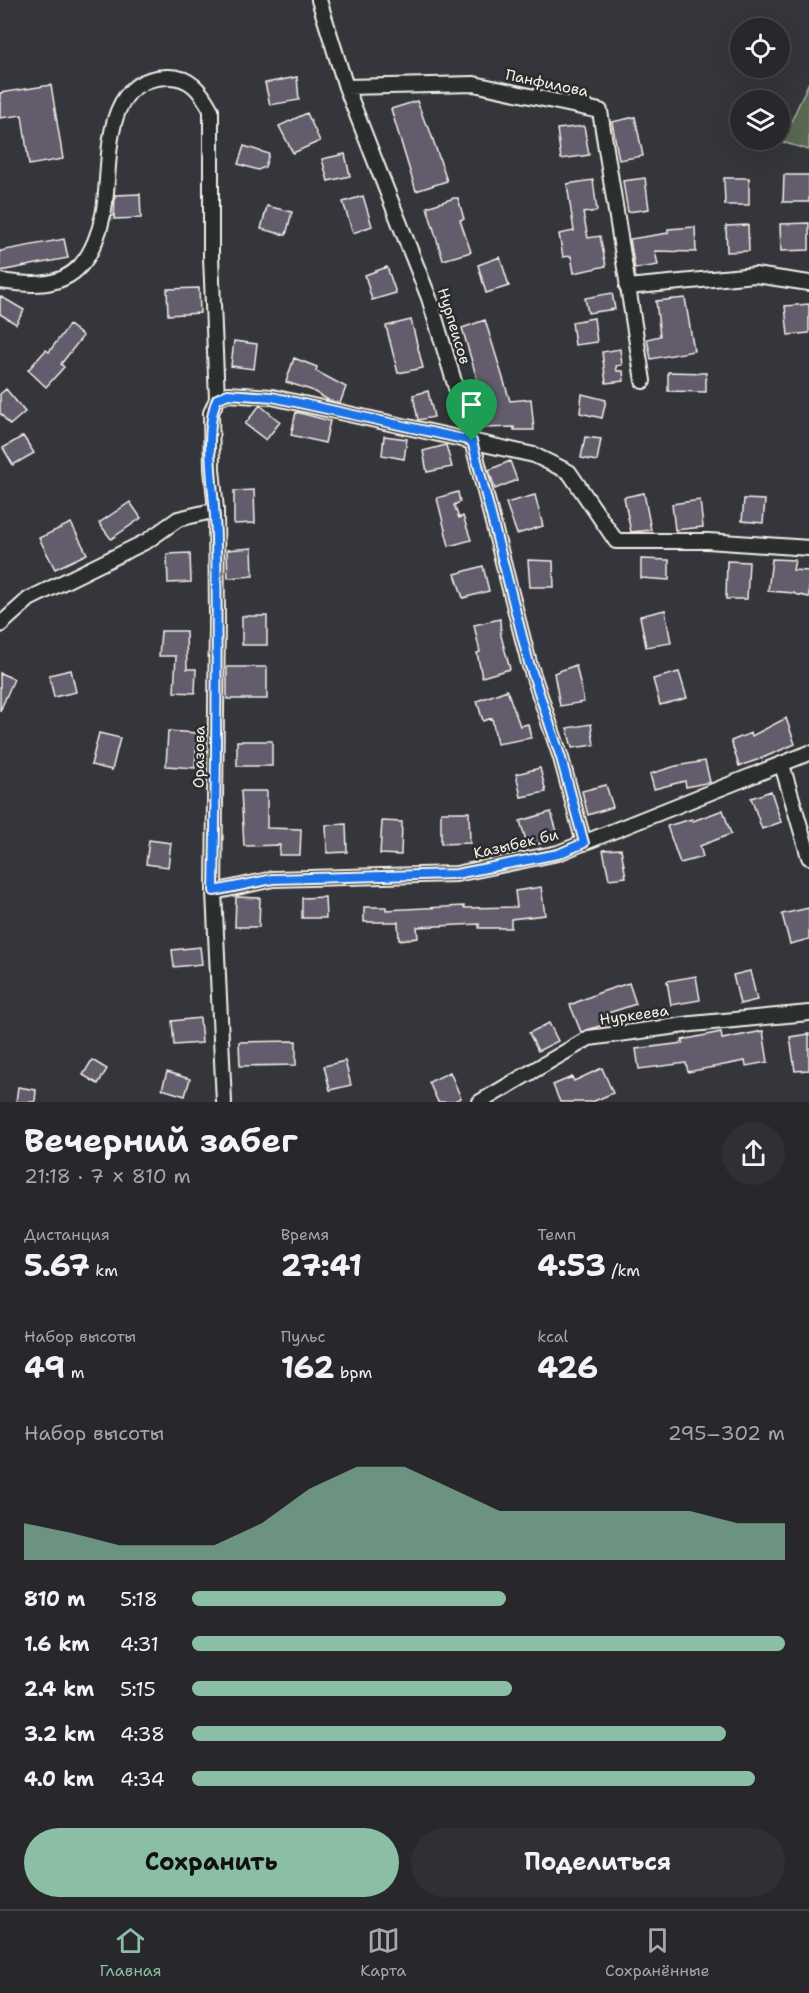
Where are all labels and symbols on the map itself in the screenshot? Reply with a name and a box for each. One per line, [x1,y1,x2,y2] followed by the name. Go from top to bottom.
[504,64,591,102] street label: Панфилова
[433,285,475,367] street label: Нурпеисов
[446,379,497,441] pin
[188,725,210,788] street label: Оразова
[472,824,561,863] street label: Казыбек би
[598,1000,671,1030] street label: Нуркеева

